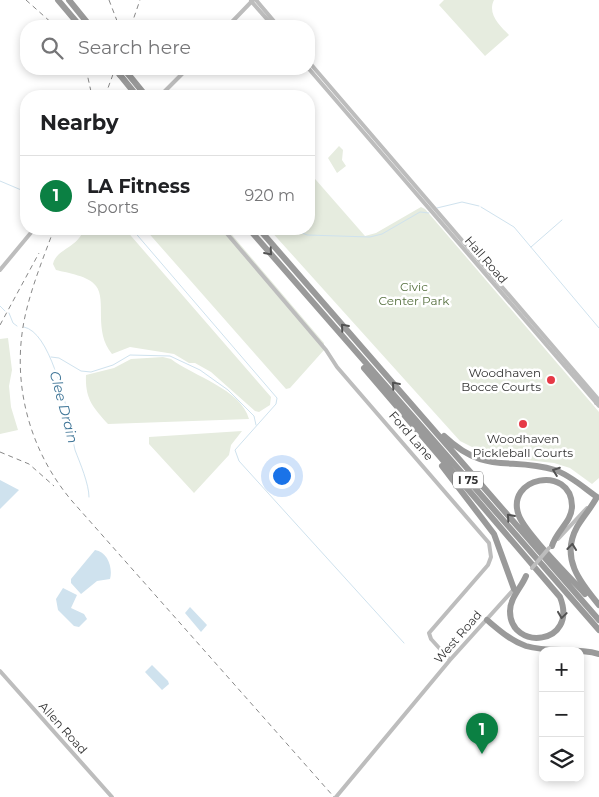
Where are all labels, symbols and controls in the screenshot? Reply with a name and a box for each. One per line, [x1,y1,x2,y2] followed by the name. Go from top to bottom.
[20,20,315,75] search box
[38,34,66,62] icon: search
[78,36,191,59] text: Search here
[40,110,119,135] text: Nearby
[87,175,190,198] text: LA Fitness
[53,186,59,205] text: 1
[244,186,295,205] text: 920 m
[87,198,139,217] text: Sports
[462,233,511,286] street label: Hall Road
[263,246,272,255] one-way arrow
[379,279,450,308] park label: Civic Center Park
[341,323,350,332] one-way arrow
[461,365,541,394] place label: Woodhaven Bocce Courts
[46,369,82,445] water label: Clee Drain
[545,374,557,386] marker: Woodhaven Bocce Courts
[392,382,401,391] one-way arrow
[386,408,437,463] street label: Ford Lane
[517,418,529,430] marker: Woodhaven Pickleball Courts
[473,431,573,460] place label: Woodhaven Pickleball Courts
[269,463,295,489] your location
[552,467,561,477] one-way arrow
[453,472,483,488] road number: I 75
[506,513,515,522] one-way arrow
[566,543,577,551] one-way arrow
[431,607,485,666] street label: West Road
[558,611,568,620] one-way arrow
[539,647,584,782] map controls
[539,647,584,692] button: +
[539,692,584,737] button: −
[36,699,91,757] street label: Allen Road
[466,713,498,754] pin: 1
[539,737,584,782] button: layers

